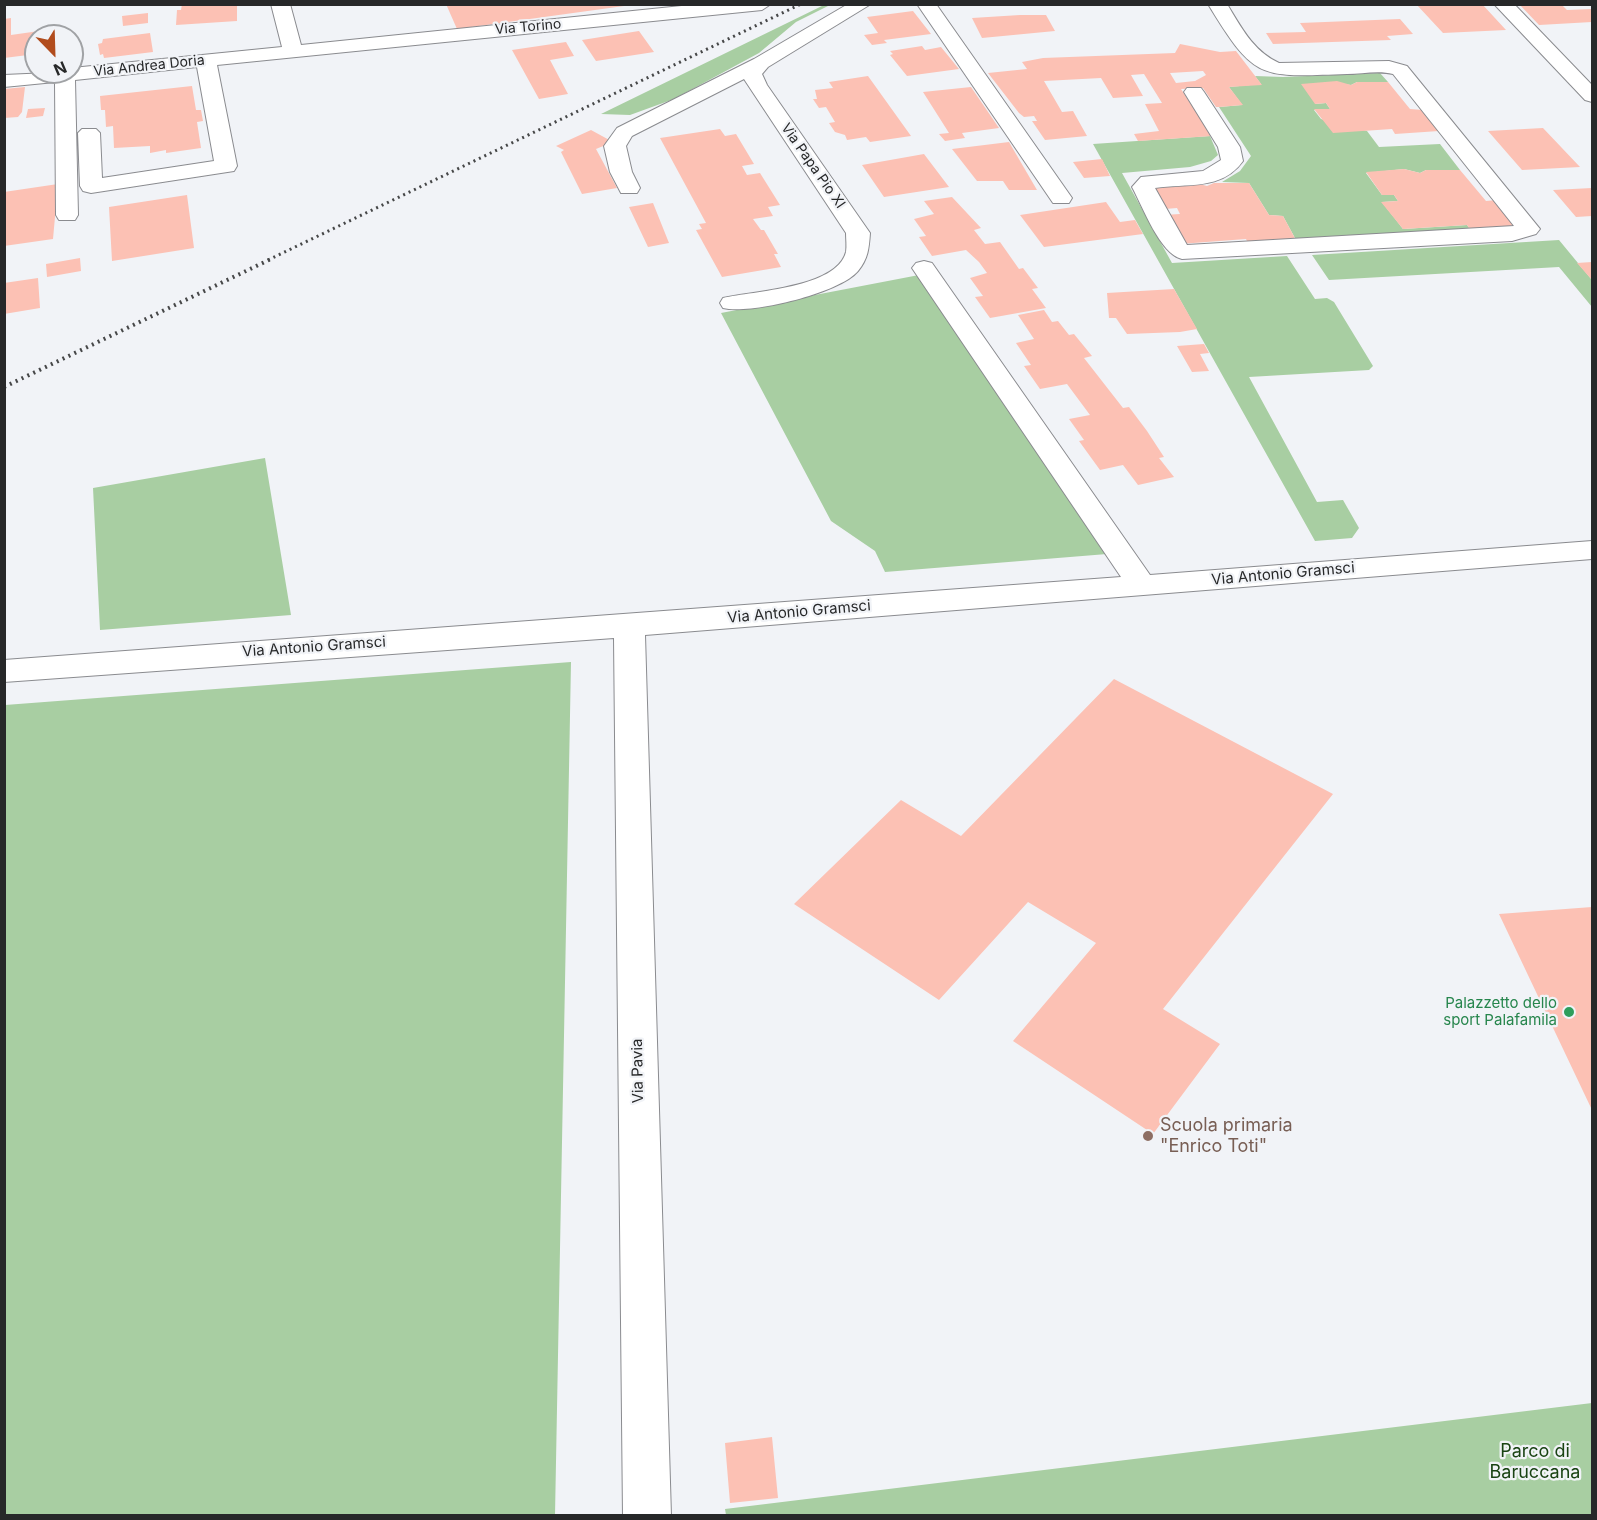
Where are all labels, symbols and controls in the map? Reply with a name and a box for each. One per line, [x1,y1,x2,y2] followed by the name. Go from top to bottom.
[494,16,562,38] street label: Via Torino
[24,24,84,84] north arrow
[93,52,205,80] street label: Via Andrea Doria
[51,57,70,80] text: N
[777,120,849,212] street label: Via Papa Pio XI
[1211,559,1355,589] street label: Via Antonio Gramsci
[727,597,871,627] street label: Via Antonio Gramsci
[242,633,386,661] street label: Via Antonio Gramsci
[1443,994,1557,1029] place label: Palazzetto dello sport Palafamila
[1562,1005,1576,1019] marker: Palazzetto dello sport Palafamila
[628,1038,648,1104] street label: Via Pavia
[1160,1115,1293,1158] place label: Scuola primaria "Enrico Toti"
[1141,1129,1155,1143] marker: Scuola primaria "Enrico Toti"
[1490,1441,1580,1484] park label: Parco di Baruccana

